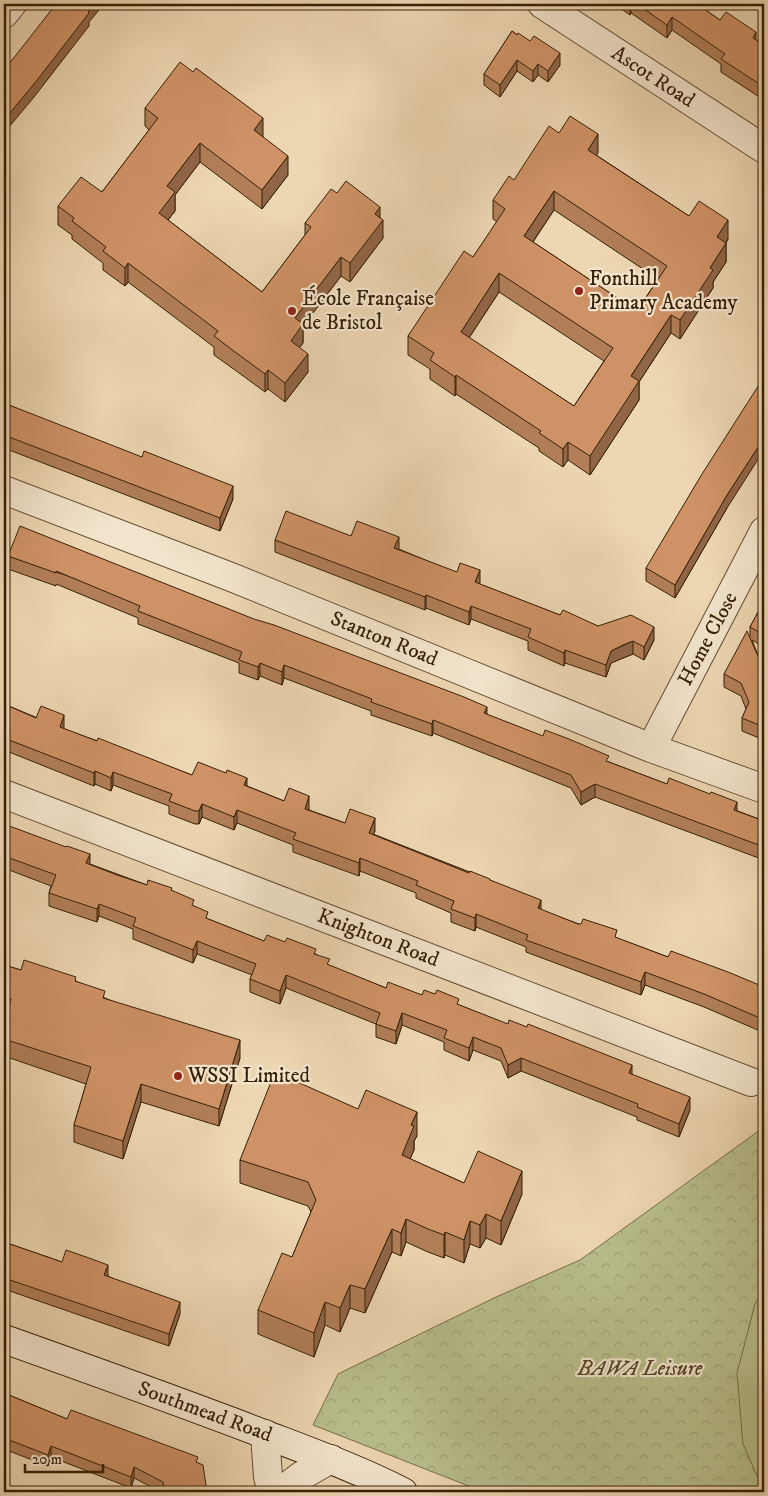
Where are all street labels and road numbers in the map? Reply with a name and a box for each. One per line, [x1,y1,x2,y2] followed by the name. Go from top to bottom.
[606,40,700,114] street label: Ascot Road
[672,587,744,690] street label: Home Close
[327,606,442,672] street label: Stanton Road
[314,903,443,973] street label: Knighton Road
[134,1376,276,1448] street label: Southmead Road

